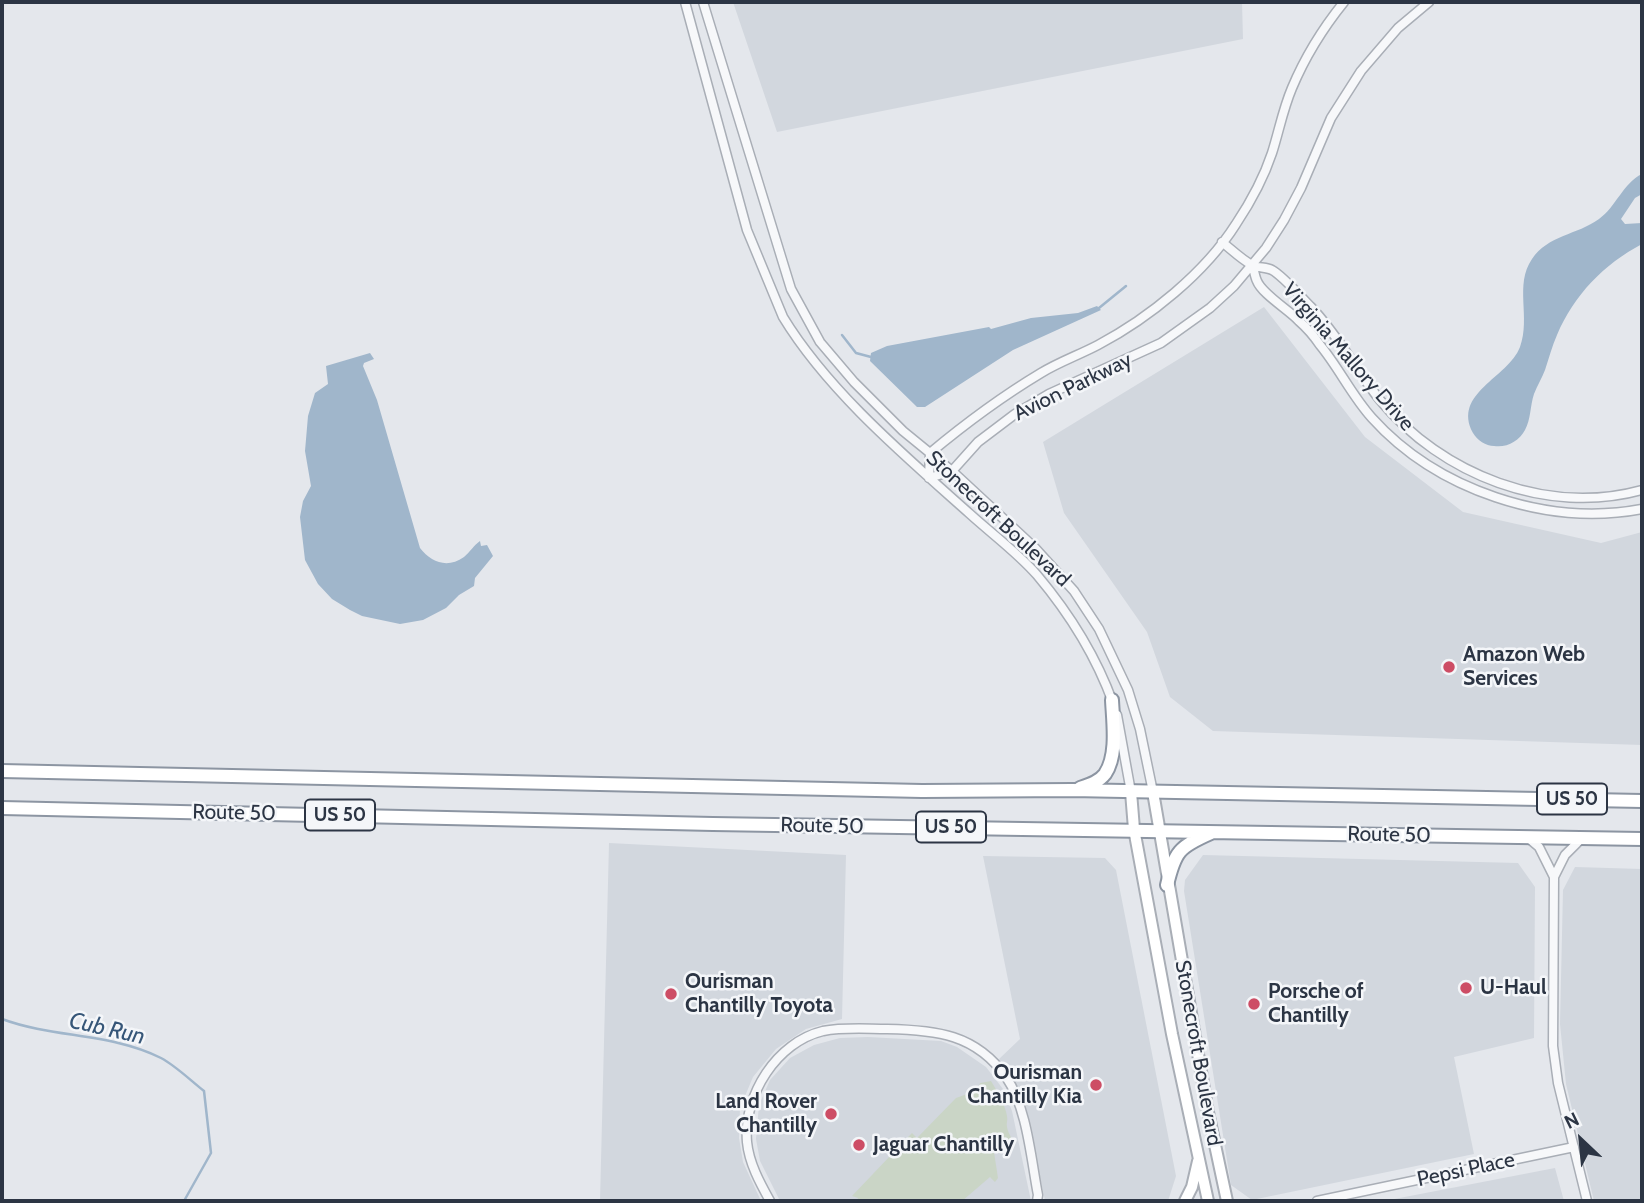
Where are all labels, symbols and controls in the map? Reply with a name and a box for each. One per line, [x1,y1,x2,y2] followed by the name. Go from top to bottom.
[1277,278,1419,436] street label: Virginia Mallory Drive
[1010,348,1136,426] street label: Avion Parkway
[921,446,1075,592] street label: Stonecroft Boulevard
[1463,642,1585,692] place label: Amazon Web Services
[1441,659,1457,675] marker: Amazon Web Services
[1537,784,1607,814] road number: US 50
[192,800,276,826] street label: Route 50
[305,800,375,830] road number: US 50
[916,812,986,842] road number: US 50
[780,813,864,839] street label: Route 50
[1347,822,1431,848] street label: Route 50
[1169,958,1227,1148] street label: Stonecroft Boulevard
[685,969,833,1019] place label: Ourisman Chantilly Toyota
[1480,975,1546,1001] place label: U-Haul
[1268,979,1364,1029] place label: Porsche of Chantilly
[1458,980,1474,996] marker: U-Haul
[663,986,679,1002] marker: Ourisman Chantilly Toyota
[1246,996,1262,1012] marker: Porsche of Chantilly
[66,1007,148,1051] water label: Cub Run
[967,1060,1082,1110] place label: Ourisman Chantilly Kia
[1088,1077,1104,1093] marker: Ourisman Chantilly Kia
[715,1089,817,1139] place label: Land Rover Chantilly
[1546,1105,1616,1175] north arrow
[823,1106,839,1122] marker: Land Rover Chantilly
[1560,1107,1583,1134] text: N
[873,1132,1014,1158] place label: Jaguar Chantilly
[851,1137,867,1153] marker: Jaguar Chantilly
[1415,1147,1517,1193] street label: Pepsi Place

